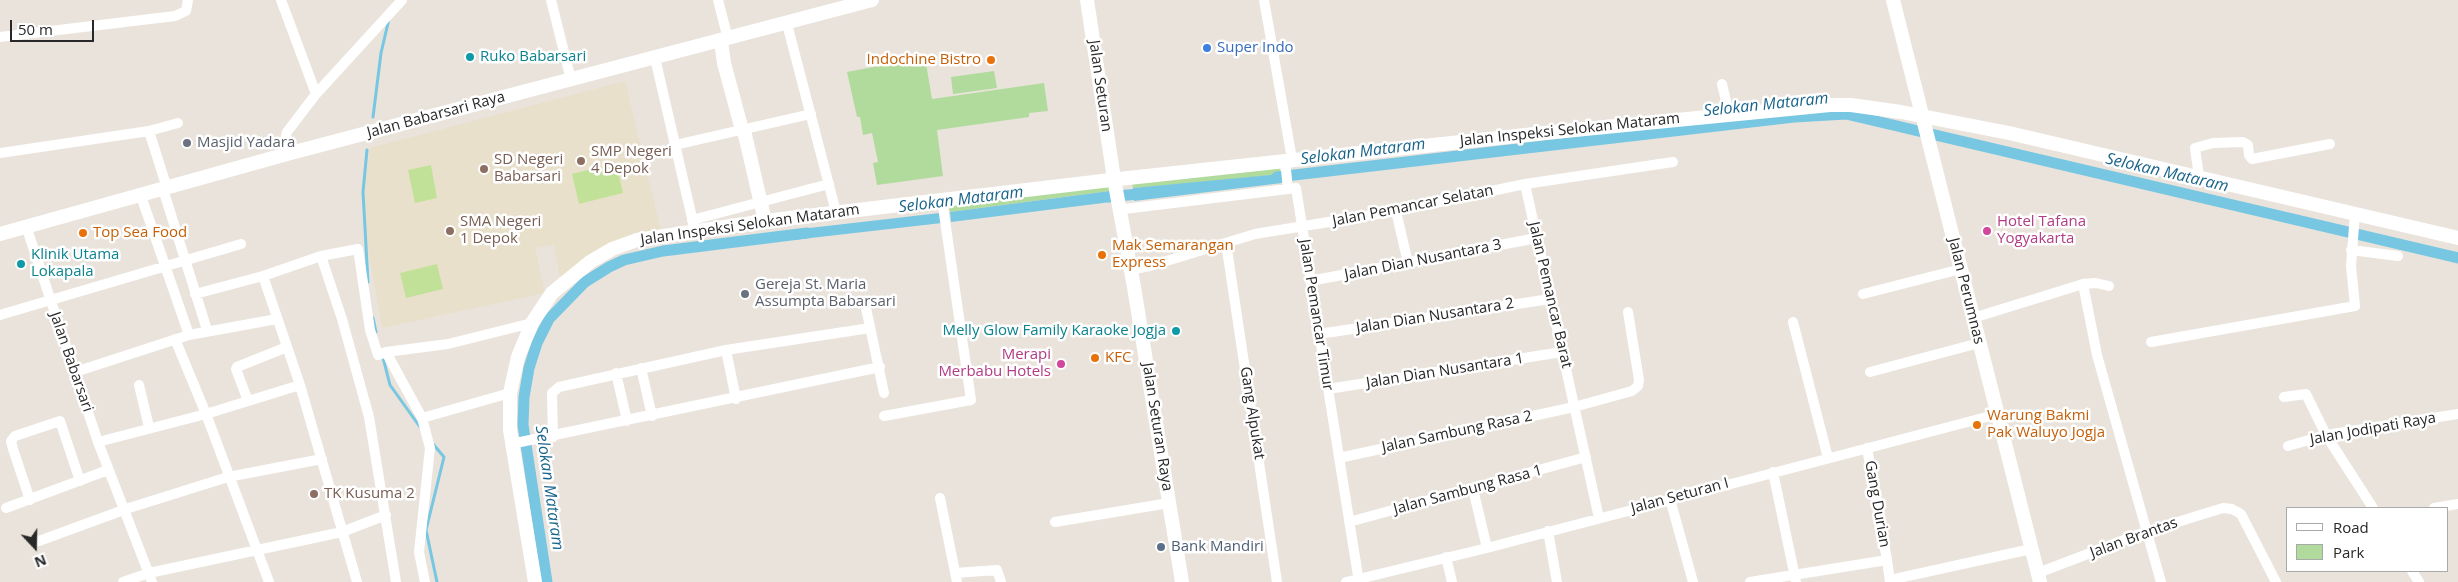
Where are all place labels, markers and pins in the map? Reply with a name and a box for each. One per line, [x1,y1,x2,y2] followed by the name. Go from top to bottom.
[1217,39,1294,57] place label: Super Indo
[1201,42,1213,54] marker: Super Indo
[480,48,586,66] place label: Ruko Babarsari
[464,51,476,63] marker: Ruko Babarsari
[867,51,981,69] place label: Indochine Bistro
[985,54,997,66] marker: Indochine Bistro
[197,134,295,152] place label: Masjid Yadara
[181,137,193,149] marker: Masjid Yadara
[591,143,672,178] place label: SMP Negeri 4 Depok
[494,151,563,186] place label: SD Negeri Babarsari
[575,155,587,167] marker: SMP Negeri 4 Depok
[478,163,490,175] marker: SD Negeri Babarsari
[460,213,541,248] place label: SMA Negeri 1 Depok
[1997,213,2086,248] place label: Hotel Tafana Yogyakarta
[93,224,187,242] place label: Top Sea Food
[444,225,456,237] marker: SMA Negeri 1 Depok
[1981,225,1993,237] marker: Hotel Tafana Yogyakarta
[77,227,89,239] marker: Top Sea Food
[1112,237,1234,272] place label: Mak Semarangan Express
[31,246,119,281] place label: Klinik Utama Lokapala
[1096,249,1108,261] marker: Mak Semarangan Express
[15,258,27,270] marker: Klinik Utama Lokapala
[755,276,896,311] place label: Gereja St. Maria Assumpta Babarsari
[739,288,751,300] marker: Gereja St. Maria Assumpta Babarsari
[942,322,1166,340] place label: Melly Glow Family Karaoke Jogja
[1170,325,1182,337] marker: Melly Glow Family Karaoke Jogja
[938,346,1051,381] place label: Merapi Merbabu Hotels
[1105,349,1131,367] place label: KFC
[1089,352,1101,364] marker: KFC
[1055,358,1067,370] marker: Merapi Merbabu Hotels
[1987,407,2105,442] place label: Warung Bakmi Pak Waluyo Jogja
[1971,419,1983,431] marker: Warung Bakmi Pak Waluyo Jogja
[324,485,415,503] place label: TK Kusuma 2
[308,488,320,500] marker: TK Kusuma 2
[1171,538,1264,556] place label: Bank Mandiri
[1155,541,1167,553] marker: Bank Mandiri

